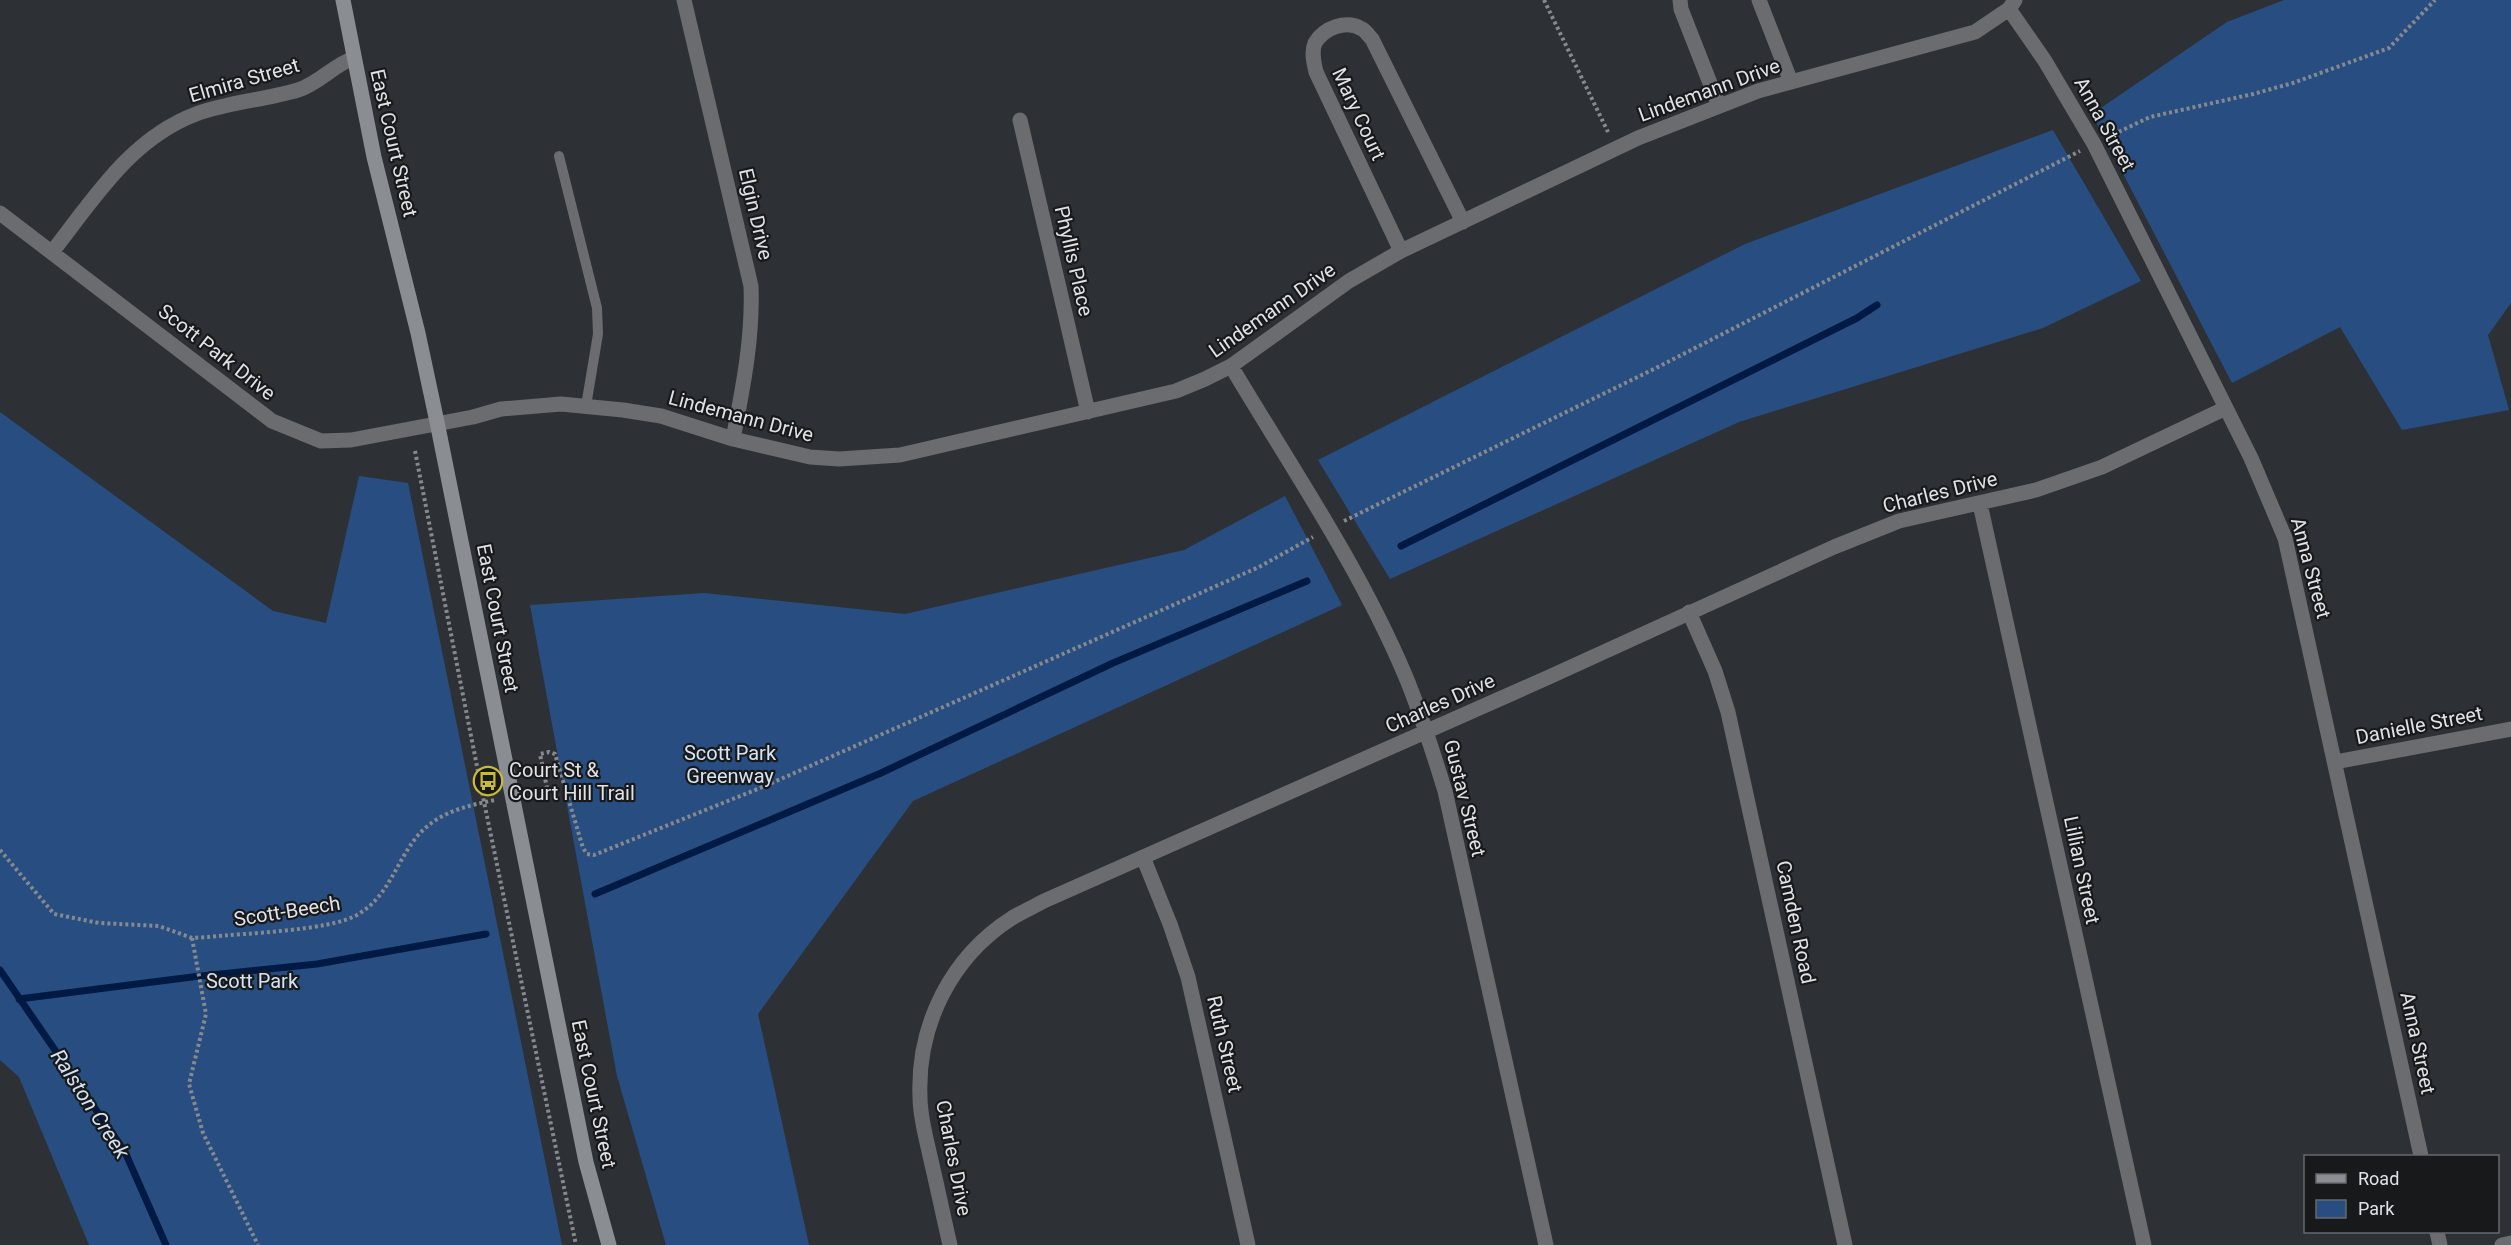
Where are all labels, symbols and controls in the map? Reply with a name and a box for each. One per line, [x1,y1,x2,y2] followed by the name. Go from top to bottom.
[186,53,302,107] street label: Elmira Street
[1635,53,1783,127] street label: Lindemann Drive
[1327,64,1391,164] street label: Mary Court
[365,67,423,219] street label: East Court Street
[2069,73,2141,175] street label: Anna Street
[734,166,778,262] street label: Elgin Drive
[1050,204,1098,318] street label: Phyllis Place
[1204,257,1340,363] street label: Lindemann Drive
[154,299,280,405] street label: Scott Park Drive
[666,385,816,447] street label: Lindemann Drive
[1880,466,2000,518] street label: Charles Drive
[2286,515,2336,621] street label: Anna Street
[472,542,524,694] street label: East Court Street
[1382,668,1498,738] street label: Charles Drive
[2354,701,2484,749] street label: Danielle Street
[1439,737,1491,859] street label: Gustav Street
[684,741,777,788] park label: Scott Park Greenway
[509,758,635,805] place label: Court St & Court Hill Trail
[472,765,504,797] bus stop icon: Court St & Court Hill Trail
[2059,814,2105,926] street label: Lillian Street
[1771,858,1821,986] street label: Camden Road
[232,891,342,931] street label: Scott-Beech
[206,969,299,993] park label: Scott Park
[2395,990,2441,1096] street label: Anna Street
[1202,993,1248,1095] street label: Ruth Street
[567,1018,621,1170] street label: East Court Street
[46,1045,135,1164] water label: Ralston Creek
[931,1098,977,1218] street label: Charles Drive
[2304,1155,2499,1233] legend
[2358,1168,2399,1189] text: Road
[2358,1198,2395,1219] text: Park

